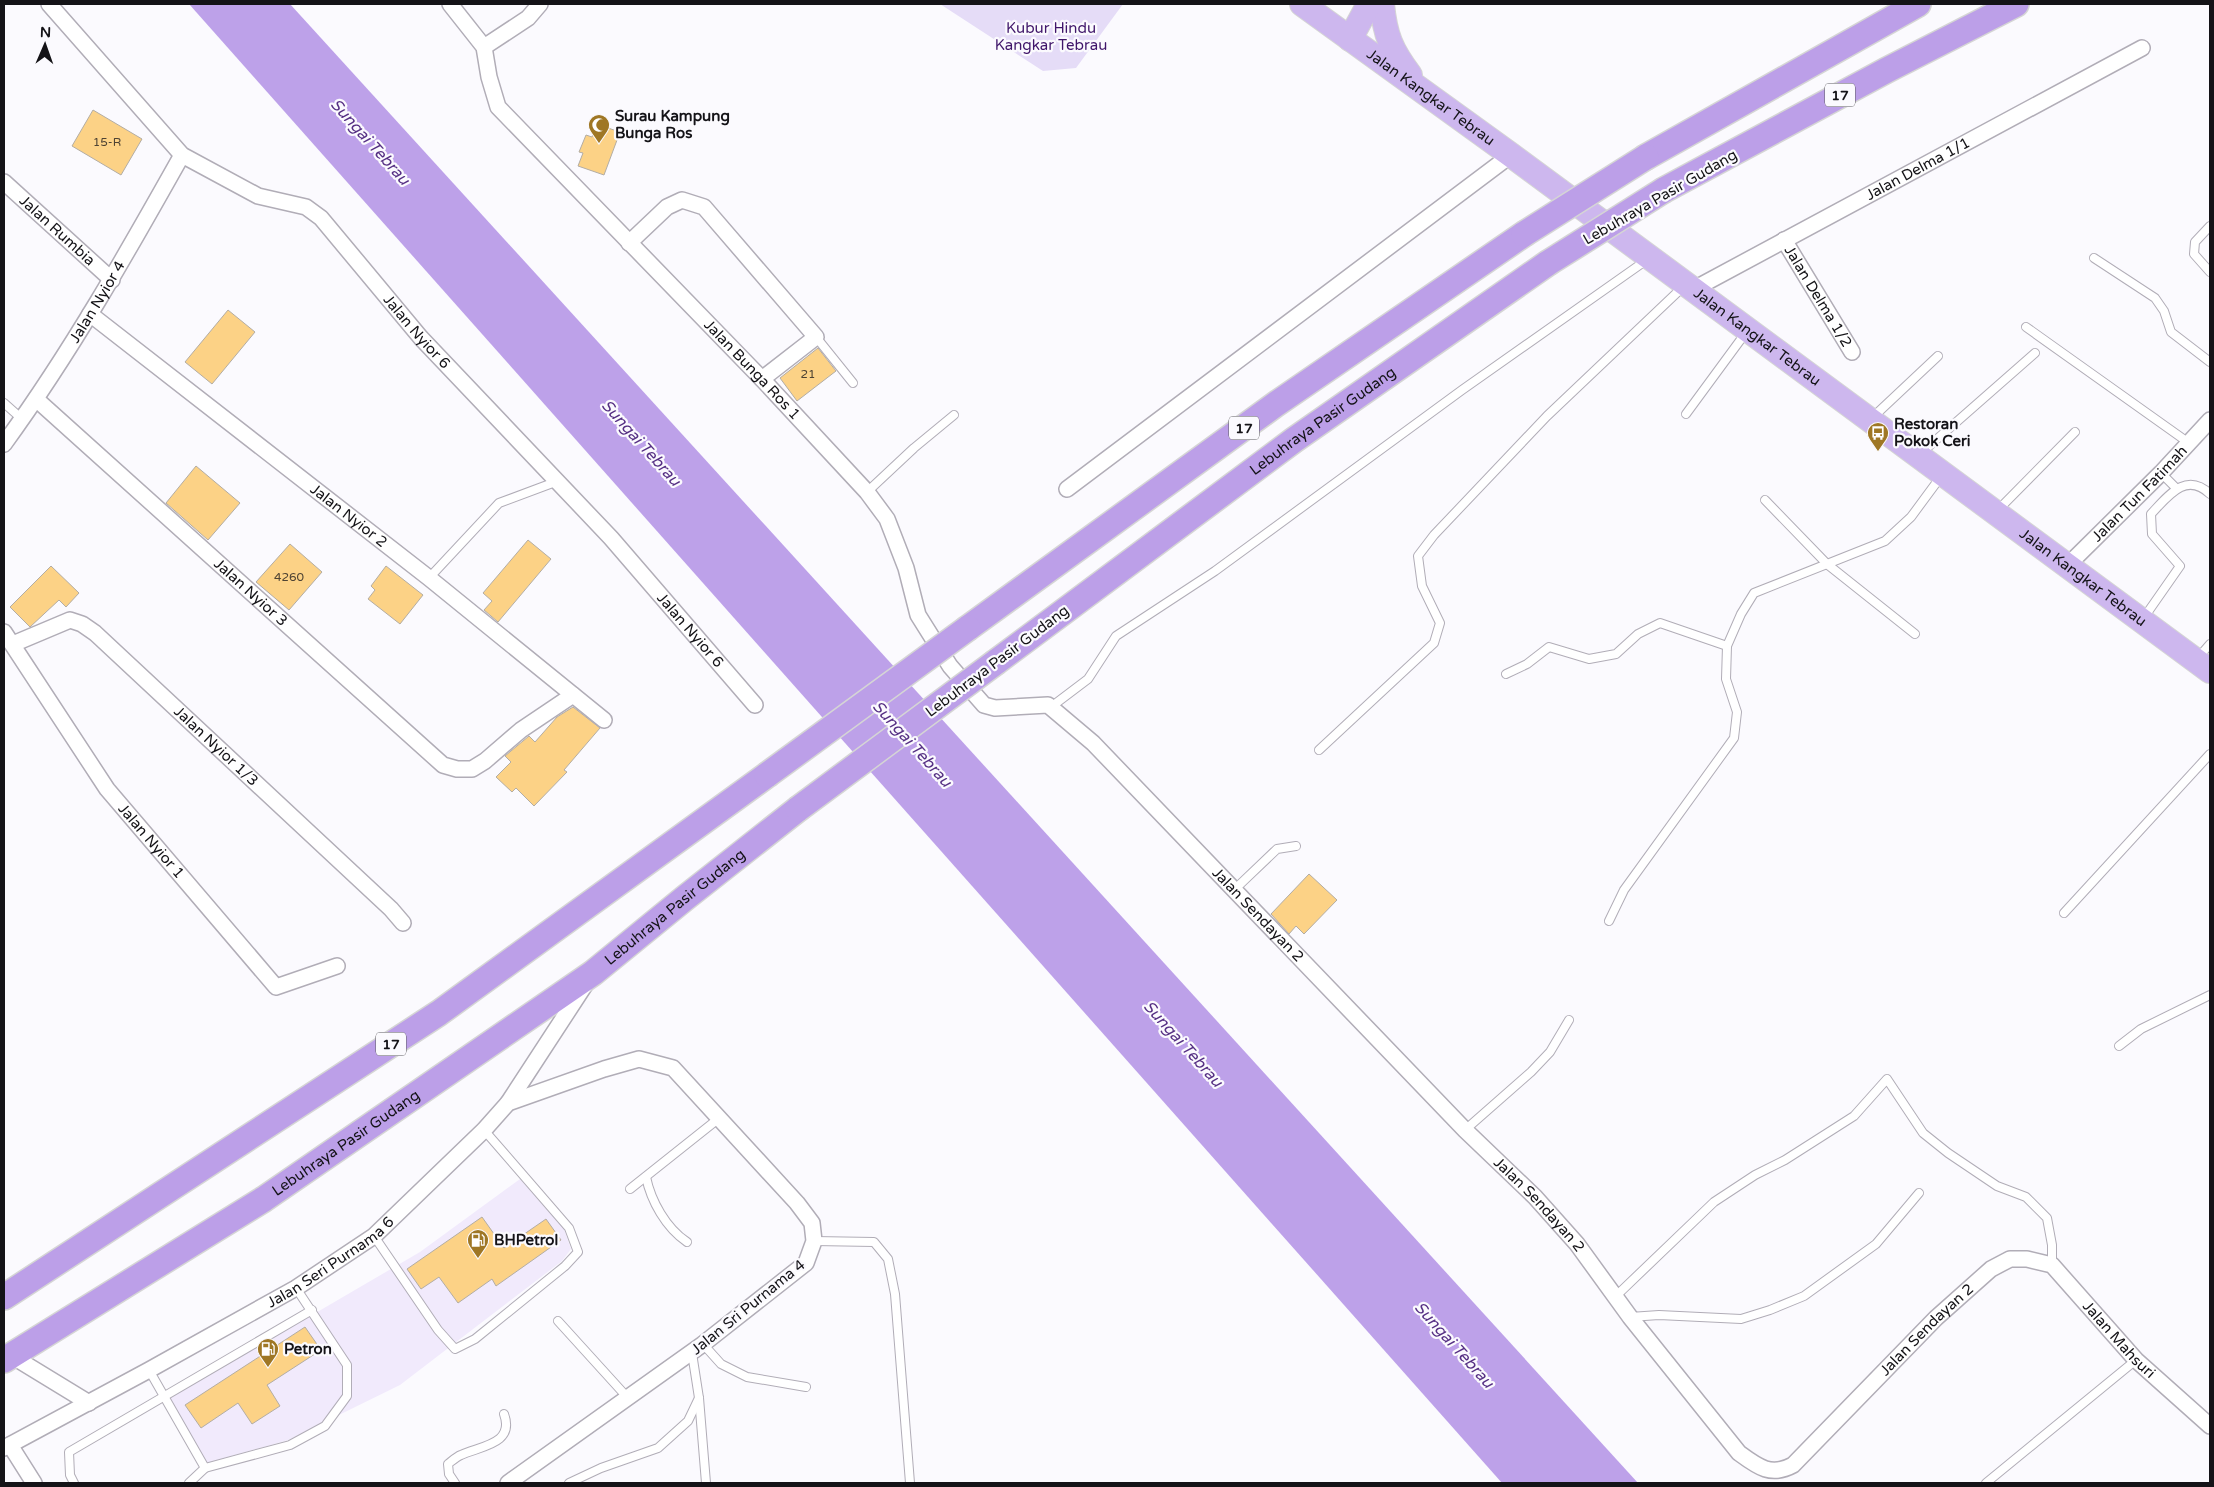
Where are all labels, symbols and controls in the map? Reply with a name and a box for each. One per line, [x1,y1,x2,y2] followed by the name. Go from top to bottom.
[995,19,1107,54] park label: Kubur Hindu Kangkar Tebrau
[20,20,70,70] north arrow
[40,24,51,41] text: N
[1363,45,1498,149] street label: Jalan Kangkar Tebrau
[1825,84,1855,106] road number: 17
[326,95,415,190] water label: Sungai Tebrau
[615,107,730,143] place label: Surau Kampung Bunga Ros
[587,113,611,144] mosque icon: Surau Kampung Bunga Ros
[1863,133,1973,204] street label: Jalan Delma 1/1
[93,135,121,149] house number: 15-R
[1580,145,1740,249] street label: Lebuhraya Pasir Gudang
[16,191,99,269] street label: Jalan Rumbia
[1781,242,1856,350] street label: Jalan Delma 1/2
[65,258,129,346] street label: Jalan Nyior 4
[1690,284,1824,390] street label: Jalan Kangkar Tebrau
[380,291,454,372] street label: Jalan Nyior 6
[700,316,804,423] street label: Jalan Bunga Ros 1
[1246,363,1399,479] street label: Lebuhraya Pasir Gudang
[800,367,816,381] house number: 21
[597,396,686,491] water label: Sungai Tebrau
[1894,415,1970,450] place label: Restoran Pokok Ceri
[1229,416,1259,439] road number: 17
[1866,421,1890,452] bus stop icon: Restoran Pokok Ceri
[2088,442,2191,545] street label: Jalan Tun Fatimah
[307,480,391,551] street label: Jalan Nyior 2
[2016,525,2150,630] street label: Jalan Kangkar Tebrau
[210,555,291,630] street label: Jalan Nyior 3
[274,570,305,584] house number: 4260
[653,589,727,671] street label: Jalan Nyior 6
[922,601,1072,721] street label: Lebuhraya Pasir Gudang
[868,697,957,792] water label: Sungai Tebrau
[170,702,262,790] street label: Jalan Nyior 1/3
[114,800,188,882] street label: Jalan Nyior 1
[601,845,749,969] street label: Lebuhraya Pasir Gudang
[1209,864,1308,966] street label: Jalan Sendayan 2
[1139,997,1228,1092] water label: Sungai Tebrau
[376,1032,406,1056] road number: 17
[269,1086,423,1200] street label: Lebuhraya Pasir Gudang
[1490,1153,1589,1255] street label: Jalan Sendayan 2
[264,1213,398,1311] street label: Jalan Seri Purnama 6
[466,1228,490,1259] fuel station icon: BHPetrol
[494,1231,558,1249] place label: BHPetrol
[688,1256,808,1358] street label: Jalan Sri Purnama 4
[1876,1280,1977,1379] street label: Jalan Sendayan 2
[2079,1297,2159,1382] street label: Jalan Mahsuri
[1410,1298,1499,1393] water label: Sungai Tebrau
[256,1337,280,1368] fuel station icon: Petron
[284,1340,332,1358] place label: Petron

